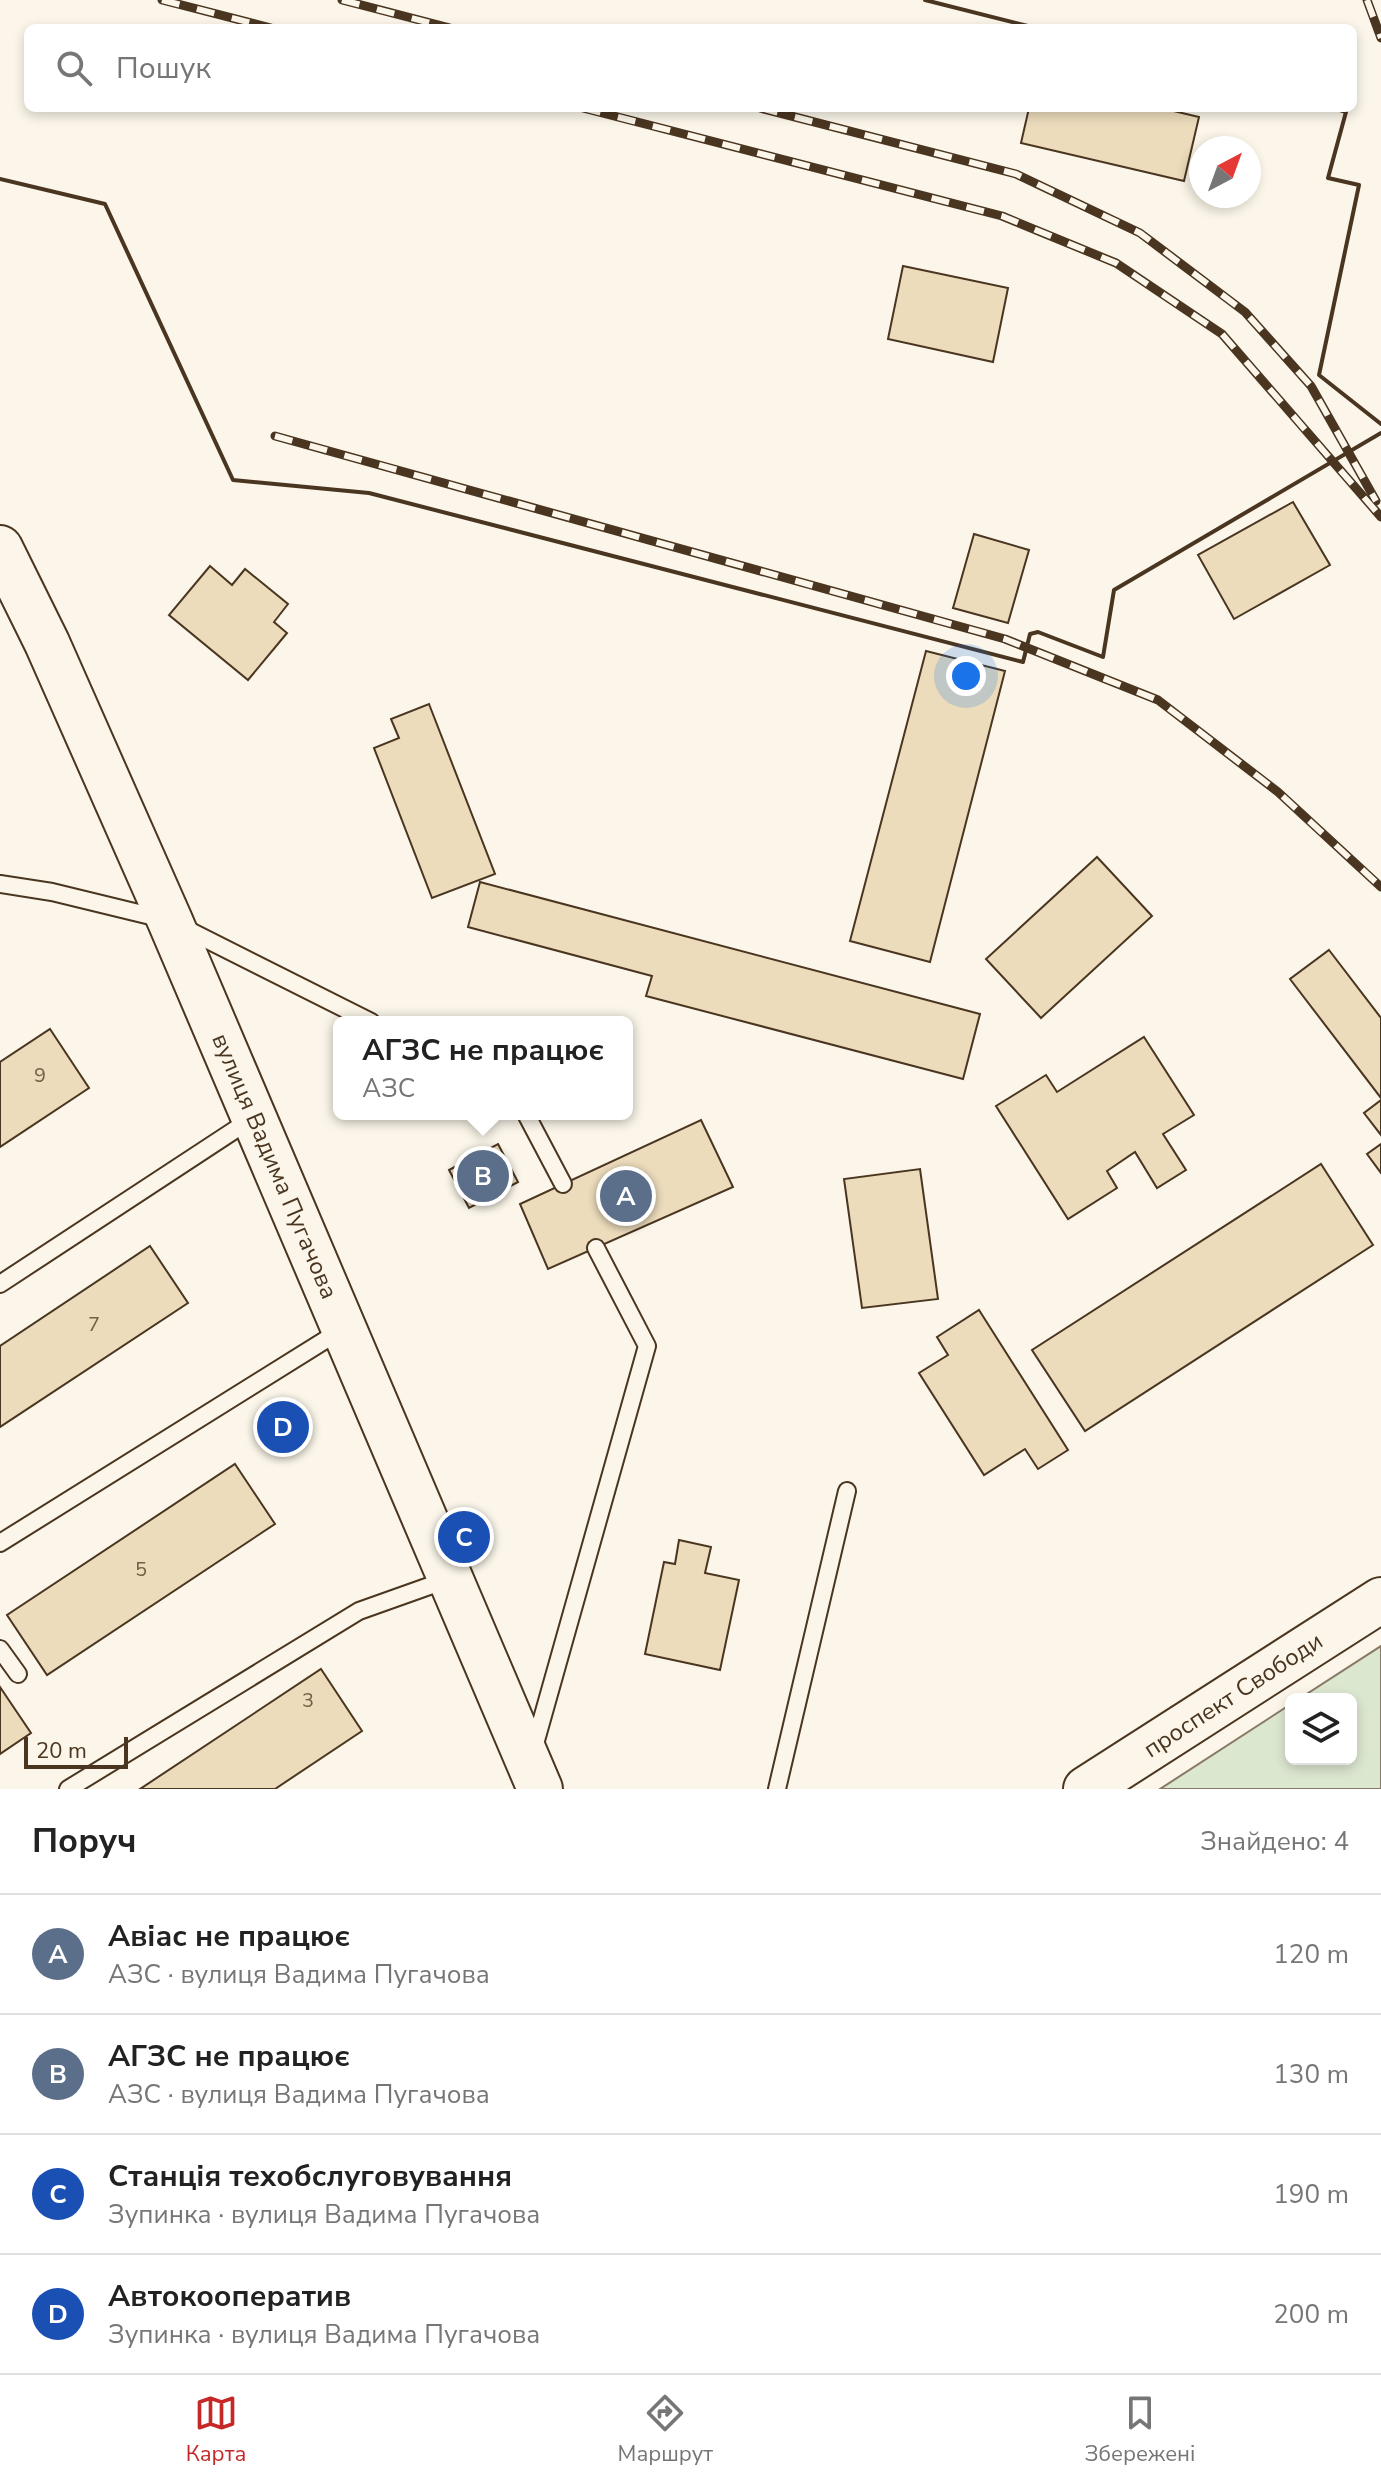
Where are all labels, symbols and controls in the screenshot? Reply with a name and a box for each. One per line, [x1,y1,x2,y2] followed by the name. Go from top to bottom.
[24,24,1357,112] search box
[52,46,96,90] icon: search
[116,48,211,89] text: Пошук
[1189,136,1261,208] north arrow
[946,656,986,696] your location
[333,1016,633,1120] popup
[204,1028,346,1304] street label: вулиця Вадима Пугачова
[362,1030,604,1071] text: АГЗС не працює
[34,1062,46,1089] house number: 9
[362,1071,415,1106] text: АЗС
[457,1146,509,1206] pin: B
[600,1166,652,1226] pin: A
[88,1311,100,1338] house number: 7
[257,1397,309,1457] pin: D
[438,1507,490,1567] pin: C
[135,1556,147,1583] house number: 5
[1137,1625,1329,1765] street label: проспект Свободи
[302,1687,314,1714] house number: 3
[1285,1693,1357,1765] map controls
[1285,1693,1357,1765] button: layers
[24,1733,128,1769] scale bar
[36,1736,87,1766] text: 20 m
[32,1818,137,1864] text: Поруч
[1200,1824,1349,1859] text: Знайдено: 4
[108,1916,350,1957] text: Авіас не працює
[48,1937,68,1972] text: A
[1273,1937,1349,1972] text: 120 m
[108,1957,490,1992] text: АЗС · вулиця Вадима Пугачова
[108,2036,350,2077] text: АГЗС не працює
[49,2057,67,2092] text: B
[1273,2057,1349,2092] text: 130 m
[108,2077,490,2112] text: АЗС · вулиця Вадима Пугачова
[108,2156,512,2197] text: Станція техобслуговування
[49,2177,67,2212] text: C
[1273,2177,1349,2212] text: 190 m
[108,2197,540,2232] text: Зупинка · вулиця Вадима Пугачова
[108,2276,351,2317] text: Автокооператив
[48,2297,68,2332] text: D
[1273,2297,1349,2332] text: 200 m
[108,2317,540,2352] text: Зупинка · вулиця Вадима Пугачова
[186,2391,246,2469] tab: Карта
[618,2391,713,2469] tab: Маршрут
[1084,2391,1195,2469] tab: Збережені

